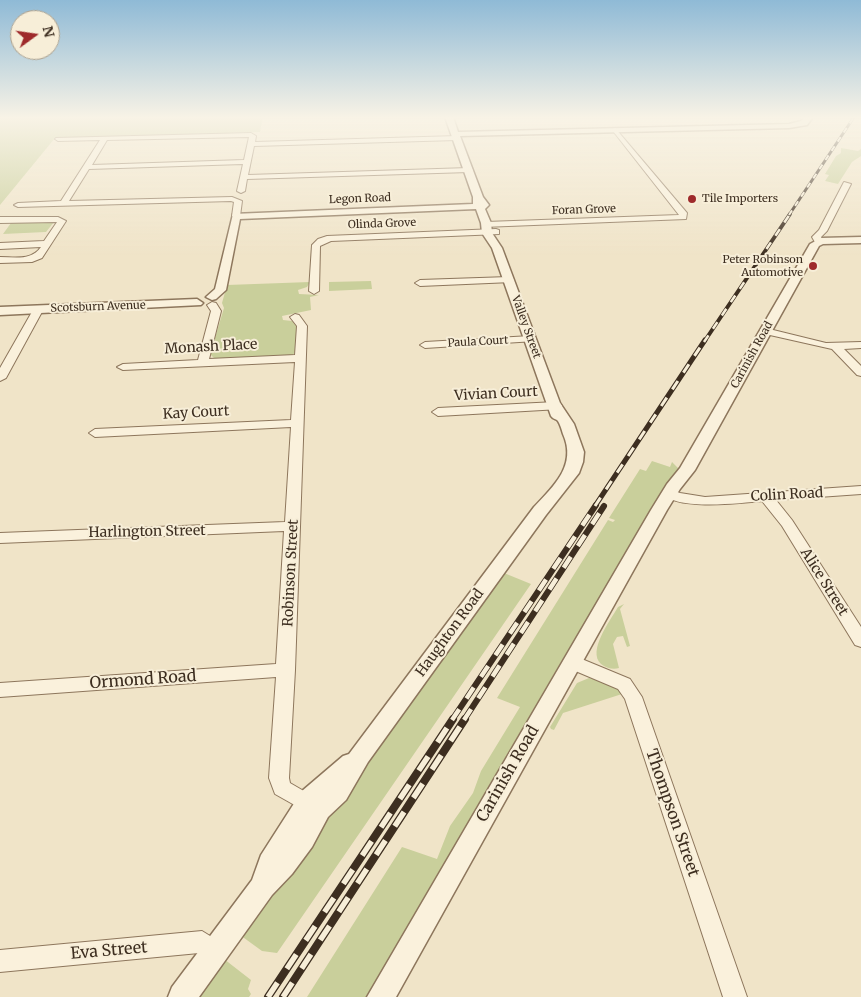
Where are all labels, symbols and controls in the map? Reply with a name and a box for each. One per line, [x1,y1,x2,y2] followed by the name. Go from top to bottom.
[10,10,60,60] north arrow
[39,24,59,39] text: N
[329,191,391,207] street label: Legon Road
[702,192,778,206] place label: Tile Importers
[686,193,698,205] marker: Tile Importers
[552,202,616,218] street label: Foran Grove
[348,216,416,232] street label: Olinda Grove
[722,253,803,279] place label: Peter Robinson Automotive
[807,260,819,272] marker: Peter Robinson Automotive
[509,294,543,360] street label: Valley Street
[50,299,146,315] street label: Scotsburn Avenue
[728,319,776,391] street label: Carinish Road
[447,334,509,350] street label: Paula Court
[164,336,258,358] street label: Monash Place
[454,383,538,405] street label: Vivian Court
[162,403,230,423] street label: Kay Court
[750,485,824,505] street label: Colin Road
[280,519,302,627] street label: Robinson Street
[88,523,206,541] street label: Harlington Street
[797,545,851,619] street label: Alice Street
[413,586,487,680] street label: Haughton Road
[89,667,197,693] street label: Ormond Road
[473,722,543,826] street label: Carinish Road
[641,747,703,879] street label: Thompson Street
[70,938,148,964] street label: Eva Street

